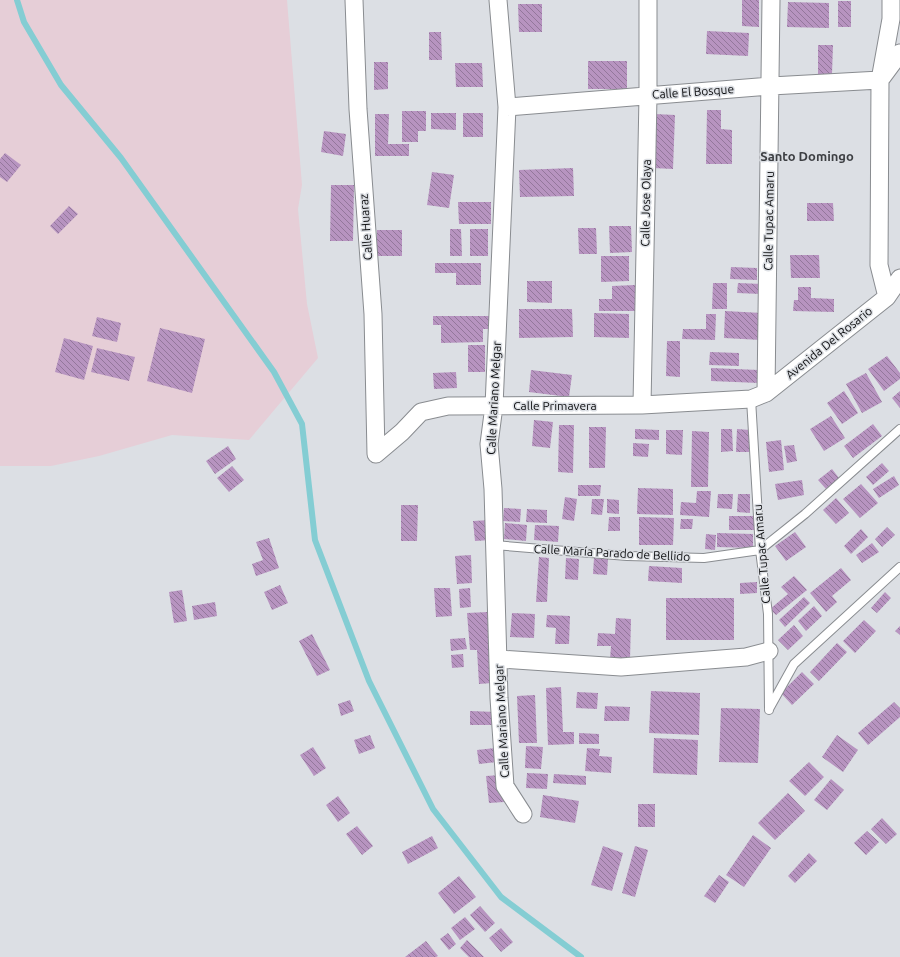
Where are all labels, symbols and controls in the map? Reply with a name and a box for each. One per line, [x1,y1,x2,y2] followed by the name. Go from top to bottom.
[652,82,734,101] street label: Calle El Bosque
[760,149,854,163] district label: Santo Domingo
[638,159,653,247] street label: Calle Jose Olaya
[761,171,776,271] street label: Calle Tupac Amaru
[357,193,374,261] street label: Calle Huaraz
[783,304,874,381] street label: Avenida Del Rosario
[484,340,503,455] street label: Calle Mariano Melgar
[513,399,597,412] street label: Calle Primavera
[751,504,772,604] street label: Calle Tupac Amaru
[533,542,691,563] street label: Calle María Parado de Bellido
[492,663,511,778] street label: Calle Mariano Melgar

